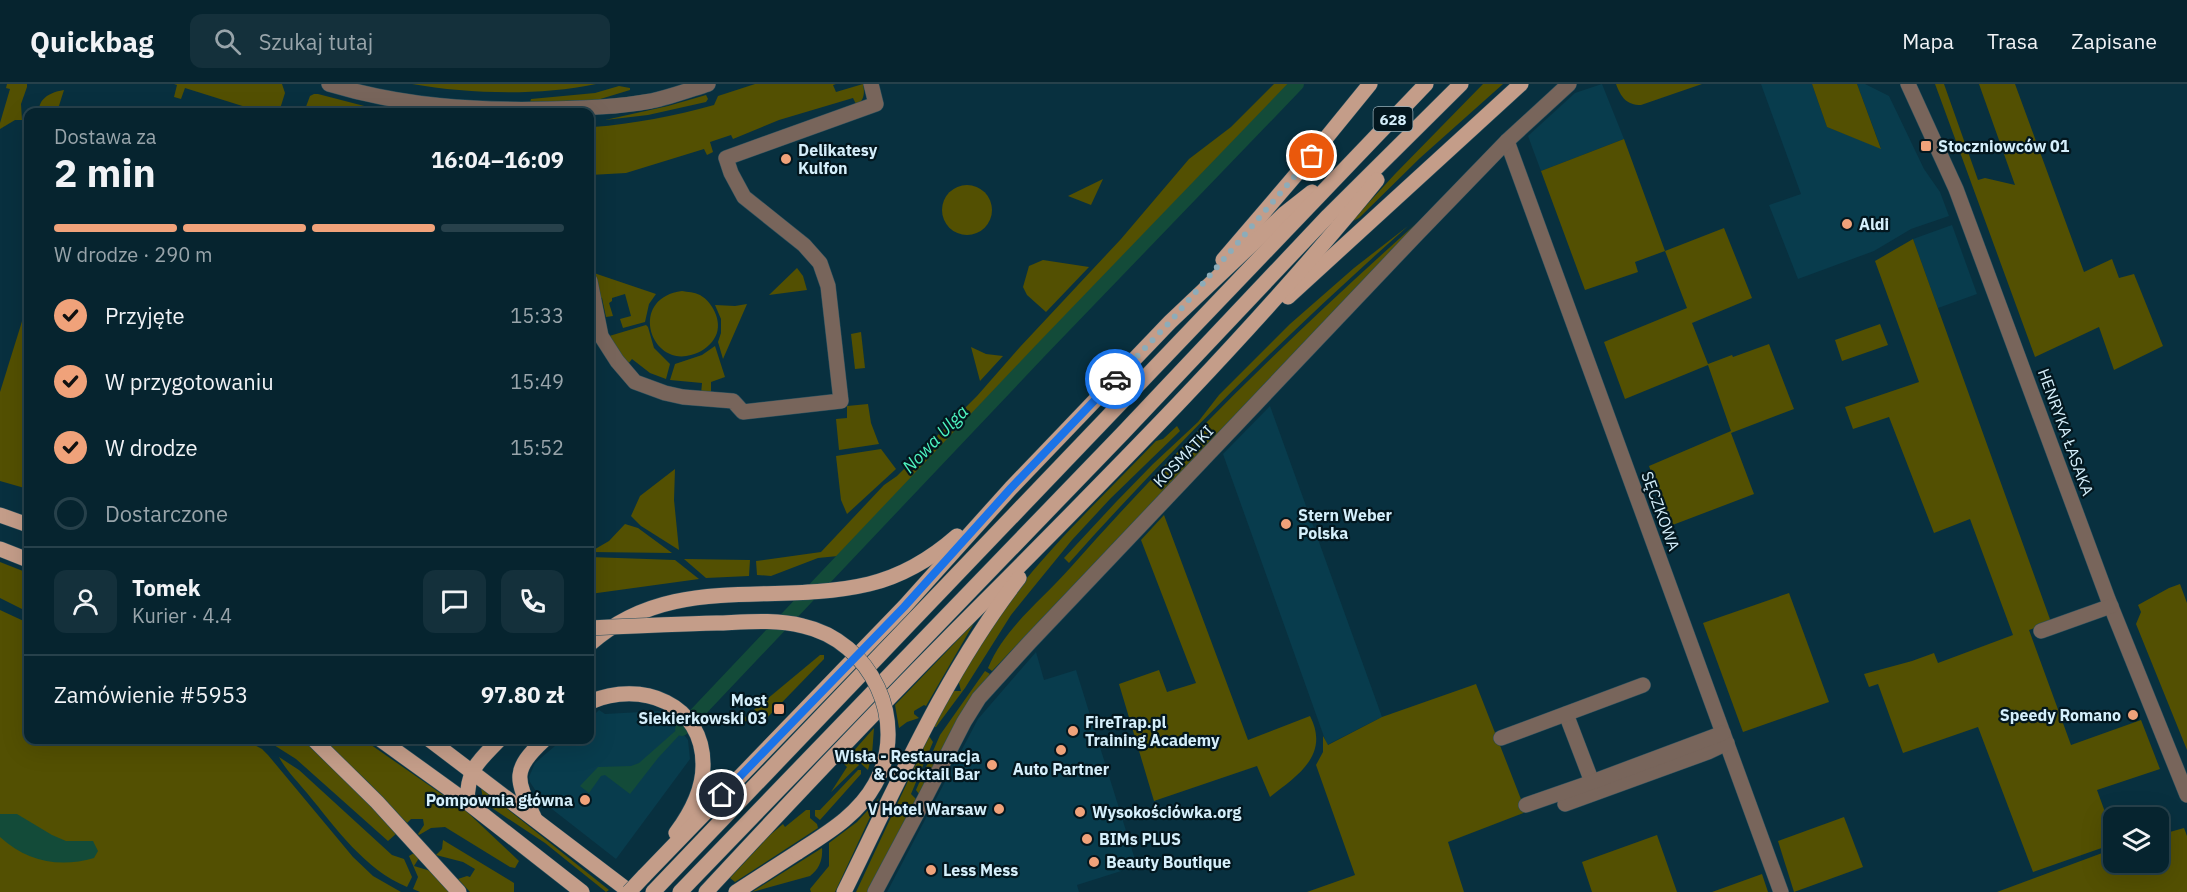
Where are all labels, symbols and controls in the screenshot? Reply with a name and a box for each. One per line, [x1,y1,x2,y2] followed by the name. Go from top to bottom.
[190,14,610,68] search box
[30,23,154,60] text: Quickbag
[211,25,244,58] icon: search
[259,27,373,56] text: Szukaj tutaj
[1902,27,1954,55] text: Mapa
[1987,27,2038,55] text: Trasa
[2071,27,2157,55] text: Zapisane
[1374,107,1412,131] road number: 628
[54,123,156,150] text: Dostawa za
[1286,130,1337,181] pin
[1938,136,2070,156] place label: Stoczniowców 01
[1295,139,1328,172] icon: bag
[1919,139,1933,153] marker: Stoczniowców 01
[798,140,878,178] place label: Delikatesy Kulfon
[431,145,564,174] text: 16:04–16:09
[54,147,156,198] text: 2 min
[779,152,793,166] marker: Delikatesy Kulfon
[1859,214,1889,234] place label: Aldi
[1840,217,1854,231] marker: Aldi
[54,241,212,268] text: W drodze · 290 m
[54,299,87,332] icon: check
[105,301,185,330] text: Przyjęte
[510,302,564,329] text: 15:33
[1085,349,1145,409] courier
[1099,363,1132,396] icon: car
[54,365,87,398] icon: check
[2034,366,2098,498] street label: HENRYKA ŁASAKA
[105,367,274,396] text: W przygotowaniu
[510,368,564,395] text: 15:49
[897,400,973,478] water label: Nowa Ulga
[1149,421,1217,491] street label: KOSMATKI
[54,431,87,464] icon: check
[105,433,198,462] text: W drodze
[510,434,564,461] text: 15:52
[1637,468,1685,554] street label: SĘCZKOWA
[105,499,228,528] text: Dostarczone
[1298,505,1393,543] place label: Stern Weber Polska
[1279,517,1293,531] marker: Stern Weber Polska
[54,570,117,633] button: person
[423,570,486,633] button: chat
[501,570,564,633] button: phone
[132,573,201,602] text: Tomek
[132,602,232,629] text: Kurier · 4.4
[54,680,248,709] text: Zamówienie #5953
[481,680,564,709] text: 97.80 zł
[638,690,767,728] place label: Most Siekierkowski 03
[772,702,786,716] marker: Most Siekierkowski 03
[2000,705,2121,725] place label: Speedy Romano
[2126,708,2140,722] marker: Speedy Romano
[1085,712,1220,750] place label: FireTrap.pl Training Academy
[1066,724,1080,738] marker: FireTrap.pl Training Academy
[1054,743,1068,757] marker: Auto Partner
[834,746,981,784] place label: Wisła - Restauracja & Cocktail Bar
[985,758,999,772] marker: Wisła - Restauracja & Cocktail Bar
[1013,759,1110,779] place label: Auto Partner
[696,769,747,820] pin
[705,778,738,811] icon: home
[426,790,573,810] place label: Pompownia główna
[578,793,592,807] marker: Pompownia główna
[867,799,988,819] place label: V Hotel Warsaw
[992,802,1006,816] marker: V Hotel Warsaw
[1092,802,1242,822] place label: Wysokościówka.org
[1073,805,1087,819] marker: Wysokościówka.org
[2103,807,2169,873] map controls
[2103,807,2169,873] button: layers
[1099,829,1181,849] place label: BIMs PLUS
[1080,832,1094,846] marker: BIMs PLUS
[1106,852,1231,872] place label: Beauty Boutique
[1087,855,1101,869] marker: Beauty Boutique
[943,860,1018,880] place label: Less Mess
[924,863,938,877] marker: Less Mess

